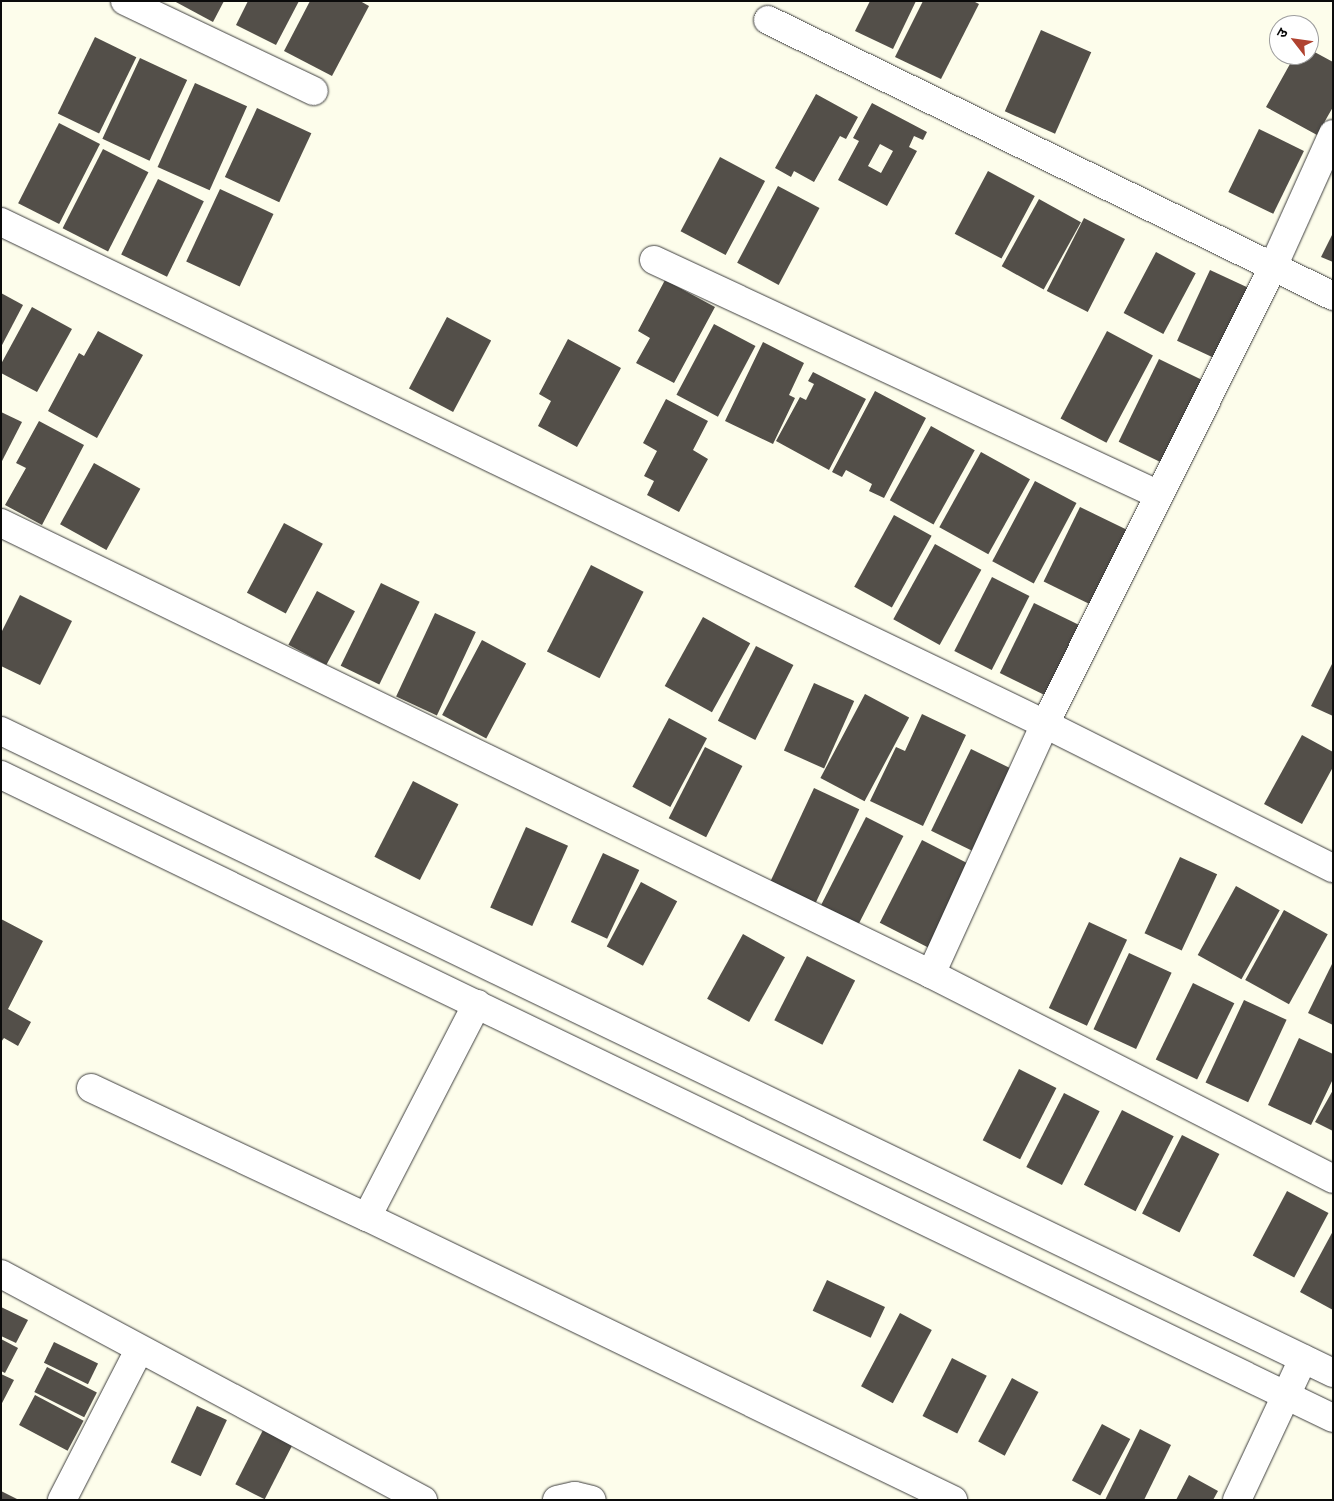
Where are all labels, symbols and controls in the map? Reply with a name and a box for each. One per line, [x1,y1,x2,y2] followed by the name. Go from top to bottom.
[1269,15,1319,65] north arrow
[1273,25,1291,41] text: उ

